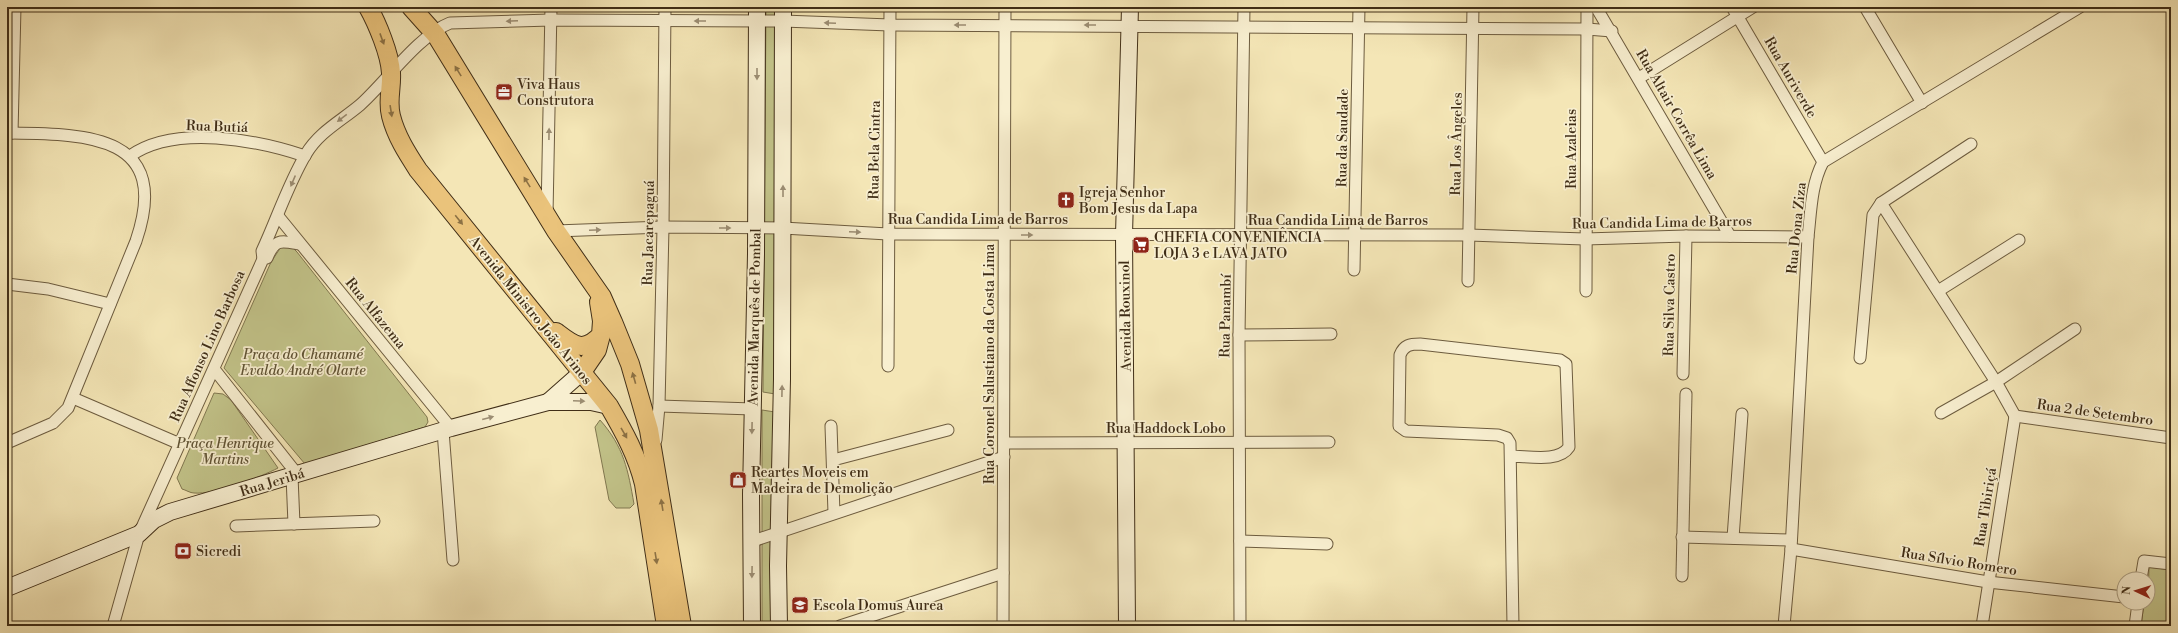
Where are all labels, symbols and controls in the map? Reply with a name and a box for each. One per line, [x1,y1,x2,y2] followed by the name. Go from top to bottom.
[506,18,518,25] one-way arrow
[693,18,706,24] one-way arrow
[824,19,836,26] one-way arrow
[953,22,966,28] one-way arrow
[1083,22,1096,28] one-way arrow
[379,33,385,45] one-way arrow
[1760,34,1821,121] street label: Rua Auriverde
[1632,46,1721,184] street label: Rua Altair Corrêa Lima
[455,65,462,77] one-way arrow
[754,68,760,81] one-way arrow
[516,76,595,110] place label: Viva Haus Construtora
[494,82,514,102] office icon: Viva Haus Construtora
[1333,89,1353,188] street label: Rua da Saudade
[1445,92,1467,196] street label: Rua Los Ângeles
[865,99,885,200] street label: Rua Bela Cintra
[388,105,394,118] one-way arrow
[1563,109,1581,189] street label: Rua Azaleias
[337,114,348,123] one-way arrow
[186,117,249,137] street label: Rua Butiá
[546,127,552,140] one-way arrow
[290,176,296,187] one-way arrow
[523,176,530,188] one-way arrow
[639,179,659,286] street label: Rua Jacarepaguá
[1783,180,1811,275] street label: Rua Dona Ziza
[780,184,786,197] one-way arrow
[1078,184,1198,218] place label: Igreja Senhor Bom Jesus da Lapa
[1056,190,1076,210] church icon: Igreja Senhor Bom Jesus da Lapa
[888,211,1068,229] street label: Rua Candida Lima de Barros
[1248,212,1428,230] street label: Rua Candida Lima de Barros
[1572,212,1752,234] street label: Rua Candida Lima de Barros
[454,215,463,226] one-way arrow
[719,225,732,231] one-way arrow
[589,226,601,233] one-way arrow
[1154,227,1323,263] place label: CHEFIA CONVENIÊNCIA LOJA 3 e LAVA JATO
[744,228,766,407] street label: Avenida Marquês de Pombal
[849,229,861,236] one-way arrow
[464,232,596,389] street label: Avenida Ministro João Arinos
[1021,232,1034,238] one-way arrow
[1131,235,1151,255] supermarket icon: CHEFIA CONVENIÊNCIA LOJA 3 e LAVA JATO
[981,243,999,484] street label: Rua Coronel Salustiano da Costa Lima
[1660,253,1680,357] street label: Rua Silva Castro
[1116,260,1136,373] street label: Avenida Rouxinol
[166,267,250,425] street label: Rua Affonso Lino Barbosa
[1216,273,1236,358] street label: Rua Panambí
[341,274,410,354] street label: Rua Alfazema
[239,346,366,380] park label: Praça do Chamamé Evaldo André Olarte
[631,372,637,384] one-way arrow
[779,384,785,397] one-way arrow
[2035,396,2154,430] street label: Rua 2 de Setembro
[573,398,585,405] one-way arrow
[483,415,495,421] one-way arrow
[1106,420,1226,438] street label: Rua Haddock Lobo
[749,422,755,435] one-way arrow
[621,427,628,439] one-way arrow
[175,435,274,469] park label: Praça Henrique Martins
[238,464,308,501] street label: Rua Jeribá
[751,464,893,498] place label: Reartes Moveis em Madeira de Demolição
[1971,465,2001,548] street label: Rua Tibiriçá
[728,470,748,490] shop icon: Reartes Moveis em Madeira de Demolição
[659,499,665,511] one-way arrow
[173,541,193,561] bank icon: Sicredi
[196,543,242,561] place label: Sicredi
[1899,544,2018,580] street label: Rua Sílvio Romero
[653,552,659,564] one-way arrow
[749,566,756,578] one-way arrow
[2116,571,2156,611] north arrow
[2120,585,2134,595] text: N
[790,595,810,615] school or university icon: Escola Domus Aurea
[813,597,944,615] place label: Escola Domus Aurea

